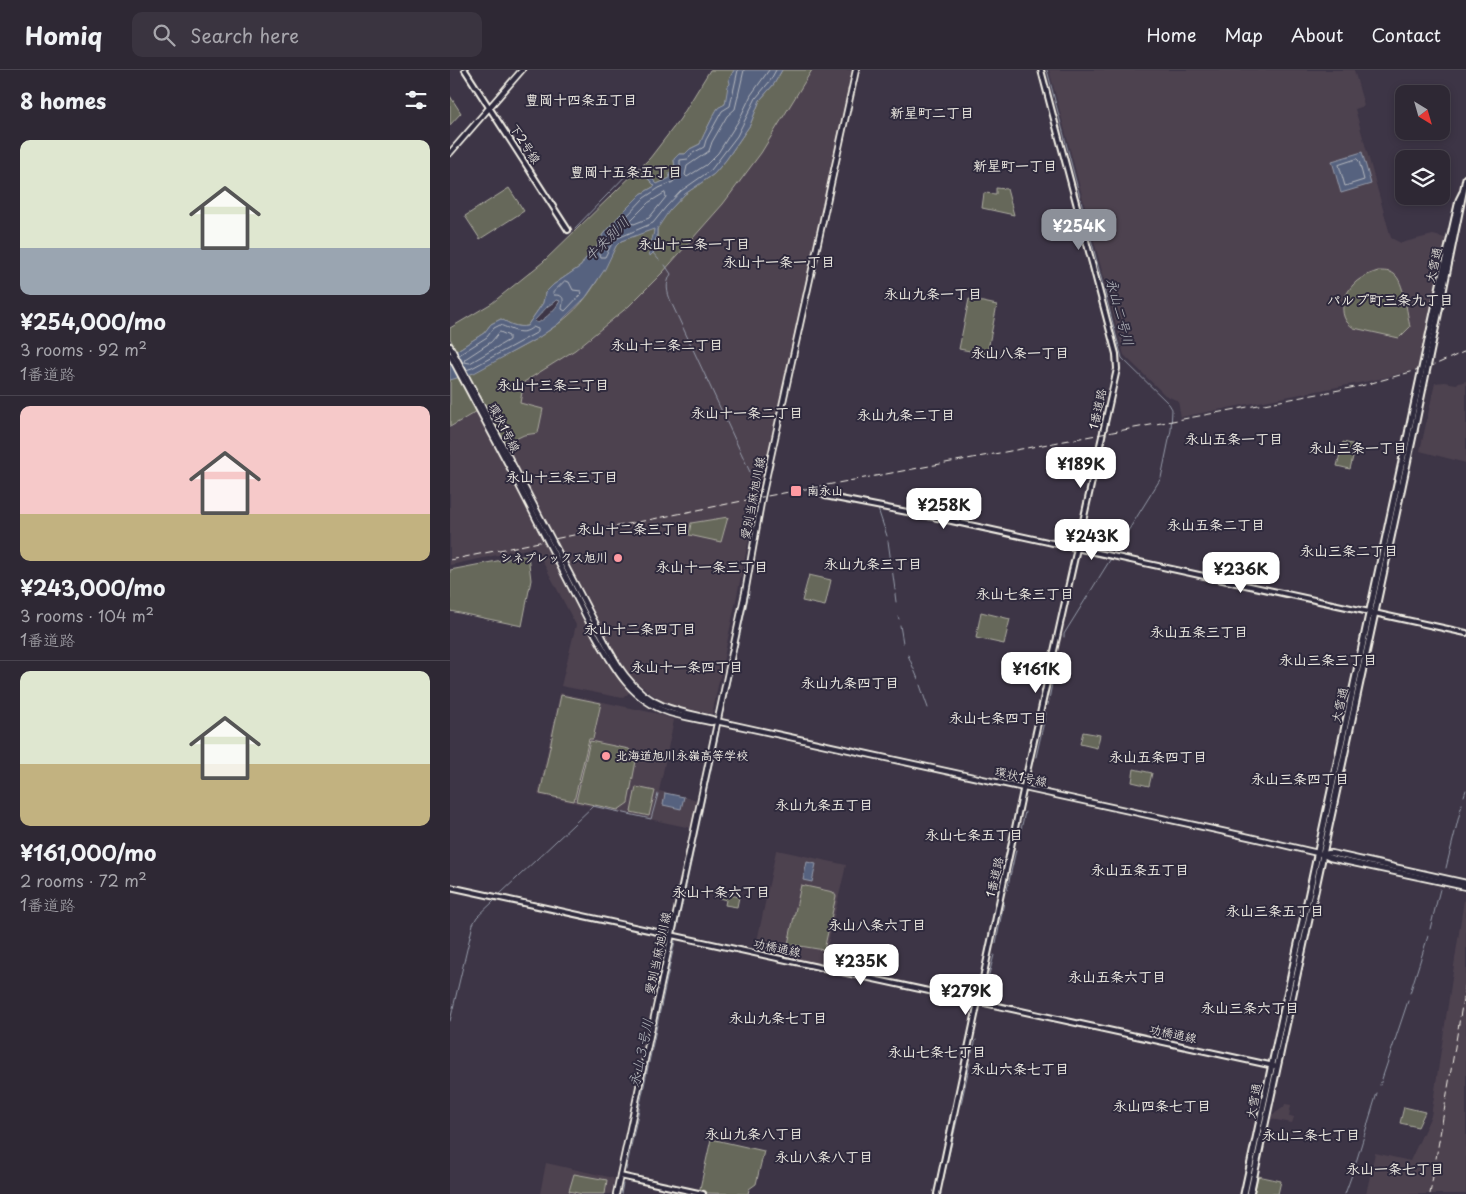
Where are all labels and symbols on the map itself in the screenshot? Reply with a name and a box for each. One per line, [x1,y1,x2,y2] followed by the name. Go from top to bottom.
[1395,85,1450,140] north arrow
[525,89,637,110] district label: 豊岡十四条五丁目
[890,102,974,123] district label: 新星町二丁目
[506,120,546,167] street label: 下2号線
[973,155,1057,176] district label: 新星町一丁目
[570,161,682,182] district label: 豊岡十五条五丁目
[1044,208,1114,251] pin: ¥254K
[579,211,634,266] water label: 牛朱別川
[638,233,750,254] district label: 永山十二条一丁目
[1420,245,1446,284] street label: 大雪通
[723,251,835,272] district label: 永山十一条一丁目
[1101,275,1140,348] water label: 永山二号川
[884,283,982,304] district label: 永山九条一丁目
[1327,289,1453,310] district label: パルプ町三条九丁目
[611,334,723,355] district label: 永山十二条二丁目
[971,342,1069,363] district label: 永山八条一丁目
[497,374,609,395] district label: 永山十三条二丁目
[1084,387,1110,431] street label: 1番道路
[484,400,525,455] street label: 環状1号線
[691,402,803,423] district label: 永山十一条二丁目
[857,404,955,425] district label: 永山九条二丁目
[1185,428,1283,449] district label: 永山五条一丁目
[1309,437,1407,458] district label: 永山三条一丁目
[1046,446,1116,489] pin: ¥189K
[735,455,769,541] street label: 愛別当麻旭川線
[506,466,618,487] district label: 永山十三条三丁目
[807,481,843,499] place label: 南永山
[789,484,803,498] marker: 南永山
[909,488,979,530] pin: ¥258K
[1167,514,1265,535] district label: 永山五条二丁目
[577,518,689,539] district label: 永山十二条三丁目
[1057,518,1127,561] pin: ¥243K
[1300,540,1398,561] district label: 永山三条二丁目
[500,548,608,566] place label: シネプレックス旭川
[612,552,624,564] marker: シネプレックス旭川
[1206,552,1276,594] pin: ¥236K
[824,553,922,574] district label: 永山九条三丁目
[656,556,768,577] district label: 永山十一条三丁目
[976,583,1074,604] district label: 永山七条三丁目
[584,618,696,639] district label: 永山十二条四丁目
[1150,621,1248,642] district label: 永山五条三丁目
[1279,649,1377,670] district label: 永山三条三丁目
[1001,652,1071,694] pin: ¥161K
[631,656,743,677] district label: 永山十一条四丁目
[801,672,899,693] district label: 永山九条四丁目
[1326,685,1352,724] street label: 大雪通
[949,707,1047,728] district label: 永山七条四丁目
[616,746,748,764] place label: 北海道旭川永嶺高等学校
[1109,746,1207,767] district label: 永山五条四丁目
[600,750,612,762] marker: 北海道旭川永嶺高等学校
[993,762,1049,790] street label: 環状1号線
[1251,768,1349,789] district label: 永山三条四丁目
[775,794,873,815] district label: 永山九条五丁目
[925,824,1023,845] district label: 永山七条五丁目
[981,855,1007,899] street label: 1番道路
[1091,859,1189,880] district label: 永山五条五丁目
[672,881,770,902] district label: 永山十条六丁目
[1226,900,1324,921] district label: 永山三条五丁目
[639,910,675,996] street label: 愛別当麻旭川線
[828,914,926,935] district label: 永山八条六丁目
[752,933,803,961] street label: 功橋通線
[826,944,896,986] pin: ¥235K
[1068,966,1166,987] district label: 永山五条六丁目
[931,974,1001,1016] pin: ¥279K
[1201,997,1299,1018] district label: 永山三条六丁目
[729,1007,827,1028] district label: 永山九条七丁目
[623,1016,658,1089] water label: 永山３号川
[1148,1019,1199,1047] street label: 功橋通線
[888,1041,986,1062] district label: 永山七条七丁目
[971,1058,1069,1079] district label: 永山六条七丁目
[1241,1081,1265,1120] street label: 大雪通
[1113,1095,1211,1116] district label: 永山四条七丁目
[705,1123,803,1144] district label: 永山九条八丁目
[1262,1124,1360,1145] district label: 永山二条七丁目
[775,1146,873,1167] district label: 永山八条八丁目
[1346,1158,1444,1179] district label: 永山一条七丁目

